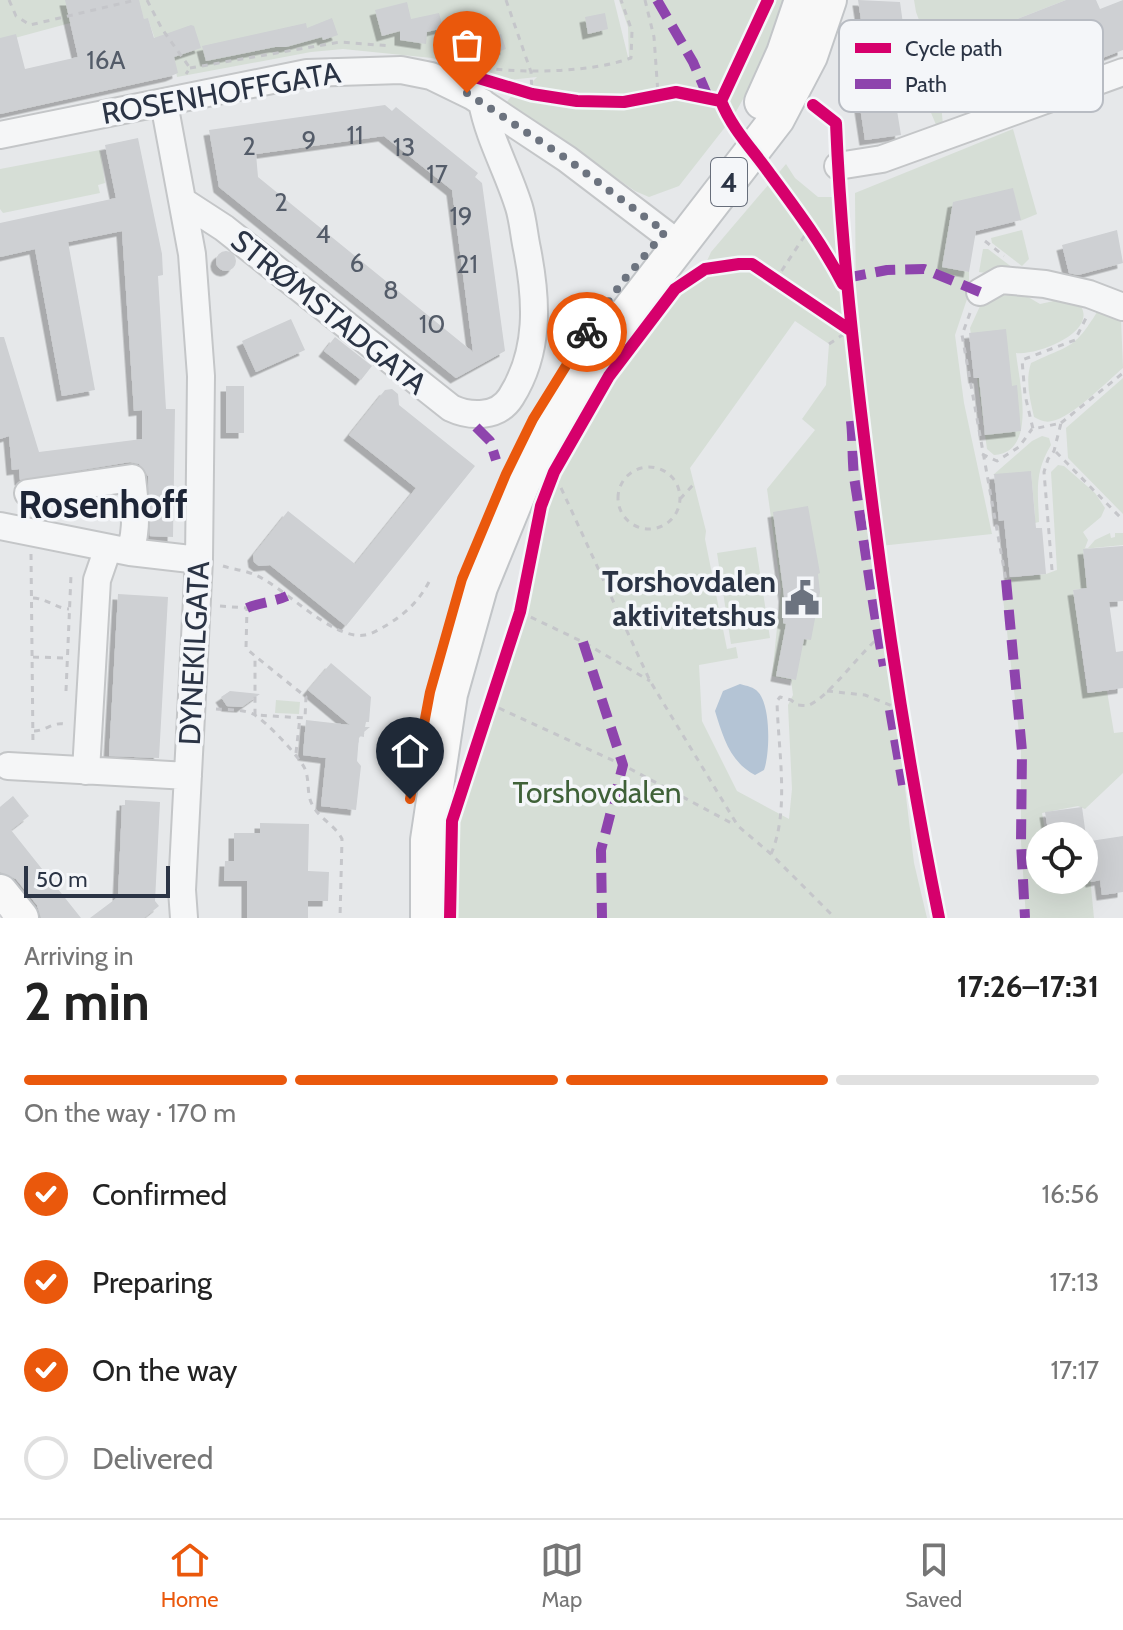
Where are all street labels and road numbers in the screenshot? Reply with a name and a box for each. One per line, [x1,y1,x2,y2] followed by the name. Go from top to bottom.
[99,54,344,132] street label: ROSENHOFFGATA
[711,158,747,206] road number: 4
[224,222,435,403] street label: STRØMSTADGATA
[171,559,217,746] street label: DYNEKILGATA

